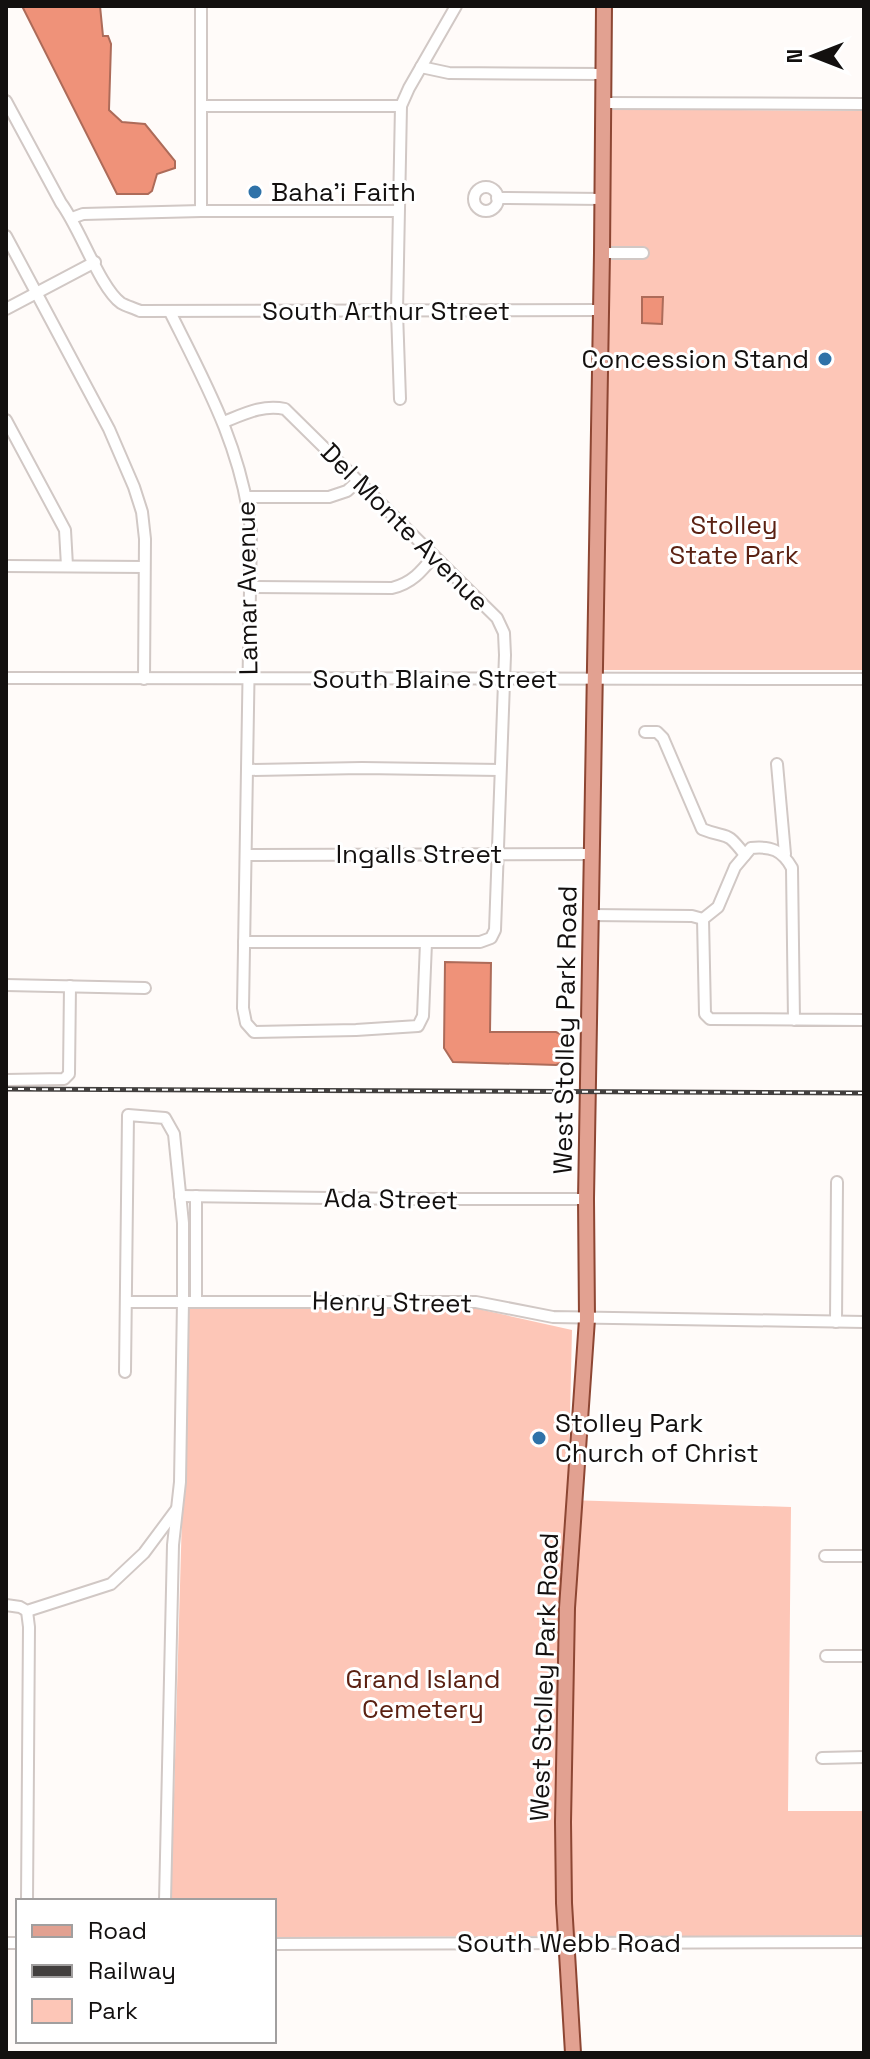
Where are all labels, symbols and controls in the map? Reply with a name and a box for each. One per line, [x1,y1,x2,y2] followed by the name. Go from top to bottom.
[774,16,854,96] north arrow
[780,49,808,63] text: N
[271,175,416,209] place label: Baha'i Faith
[246,183,264,201] marker: Baha'i Faith
[262,294,510,328] street label: South Arthur Street
[581,342,809,376] place label: Concession Stand
[816,350,834,368] marker: Concession Stand
[313,435,497,619] street label: Del Monte Avenue
[228,501,266,675] street label: Lamar Avenue
[669,508,799,572] park label: Stolley State Park
[313,662,557,696] street label: South Blaine Street
[336,837,502,871] street label: Ingalls Street
[545,885,585,1175] street label: West Stolley Park Road
[324,1181,458,1217] street label: Ada Street
[312,1284,472,1320] street label: Henry Street
[555,1406,759,1470] place label: Stolley Park Church of Christ
[530,1429,548,1447] marker: Stolley Park Church of Christ
[522,1532,566,1822] street label: West Stolley Park Road
[346,1662,500,1726] park label: Grand Island Cemetery
[16,1899,276,2043] legend
[88,1915,147,1946] text: Road
[457,1926,681,1960] street label: South Webb Road
[88,1955,176,1986] text: Railway
[88,1995,138,2026] text: Park

